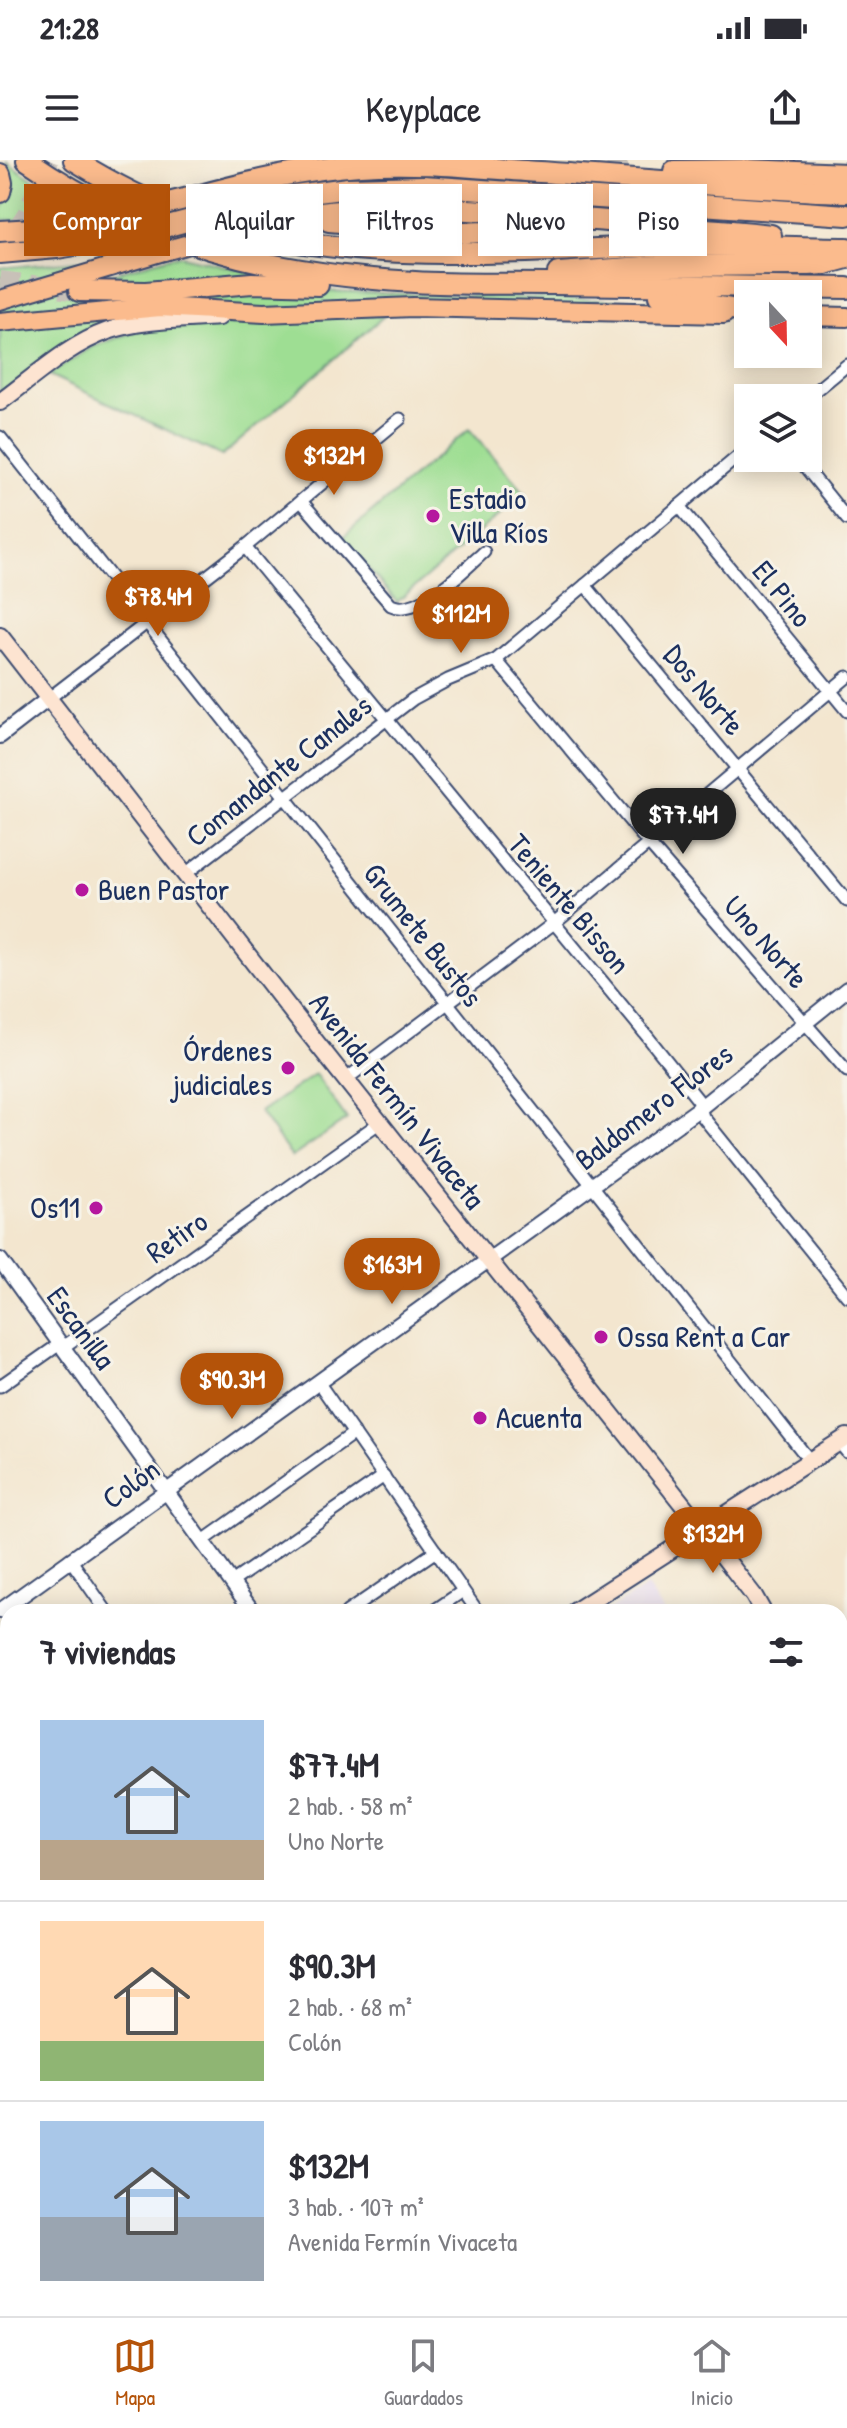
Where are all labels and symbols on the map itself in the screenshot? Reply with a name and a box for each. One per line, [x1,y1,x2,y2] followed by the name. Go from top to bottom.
[734,280,822,368] north arrow
[278,429,390,497] pin: $132M
[449,478,548,552] place label: Estadio Villa Ríos
[424,507,442,525] marker: Estadio Villa Ríos
[744,552,822,635] street label: El Pino
[93,570,223,638] pin: $78.4M
[405,587,517,655] pin: $112M
[655,636,754,743] street label: Dos Norte
[177,685,380,855] street label: Comandante Canales
[618,788,748,856] pin: $77.4M
[499,825,640,982] street label: Teniente Bisson
[355,854,493,1015] street label: Grumete Bustos
[98,869,230,909] place label: Buen Pastor
[73,881,91,899] marker: Buen Pastor
[715,886,818,996] street label: Uno Norte
[301,984,495,1217] street label: Avenida Fermín Vivaceta
[169,1030,272,1104] place label: Órdenes judiciales
[566,1034,740,1179] street label: Baldomero Flores
[279,1059,297,1077] marker: Órdenes judiciales
[30,1187,80,1227] place label: Os11
[87,1199,105,1217] marker: Os11
[138,1201,215,1272] street label: Retiro
[336,1238,448,1306] pin: $163M
[38,1278,126,1377] street label: Escanilla
[617,1316,791,1356] place label: Ossa Rent a Car
[592,1328,610,1346] marker: Ossa Rent a Car
[167,1353,297,1421] pin: $90.3M
[496,1397,582,1437] place label: Acuenta
[471,1409,489,1427] marker: Acuenta
[94,1449,167,1518] street label: Colón
[657,1507,769,1575] pin: $132M

